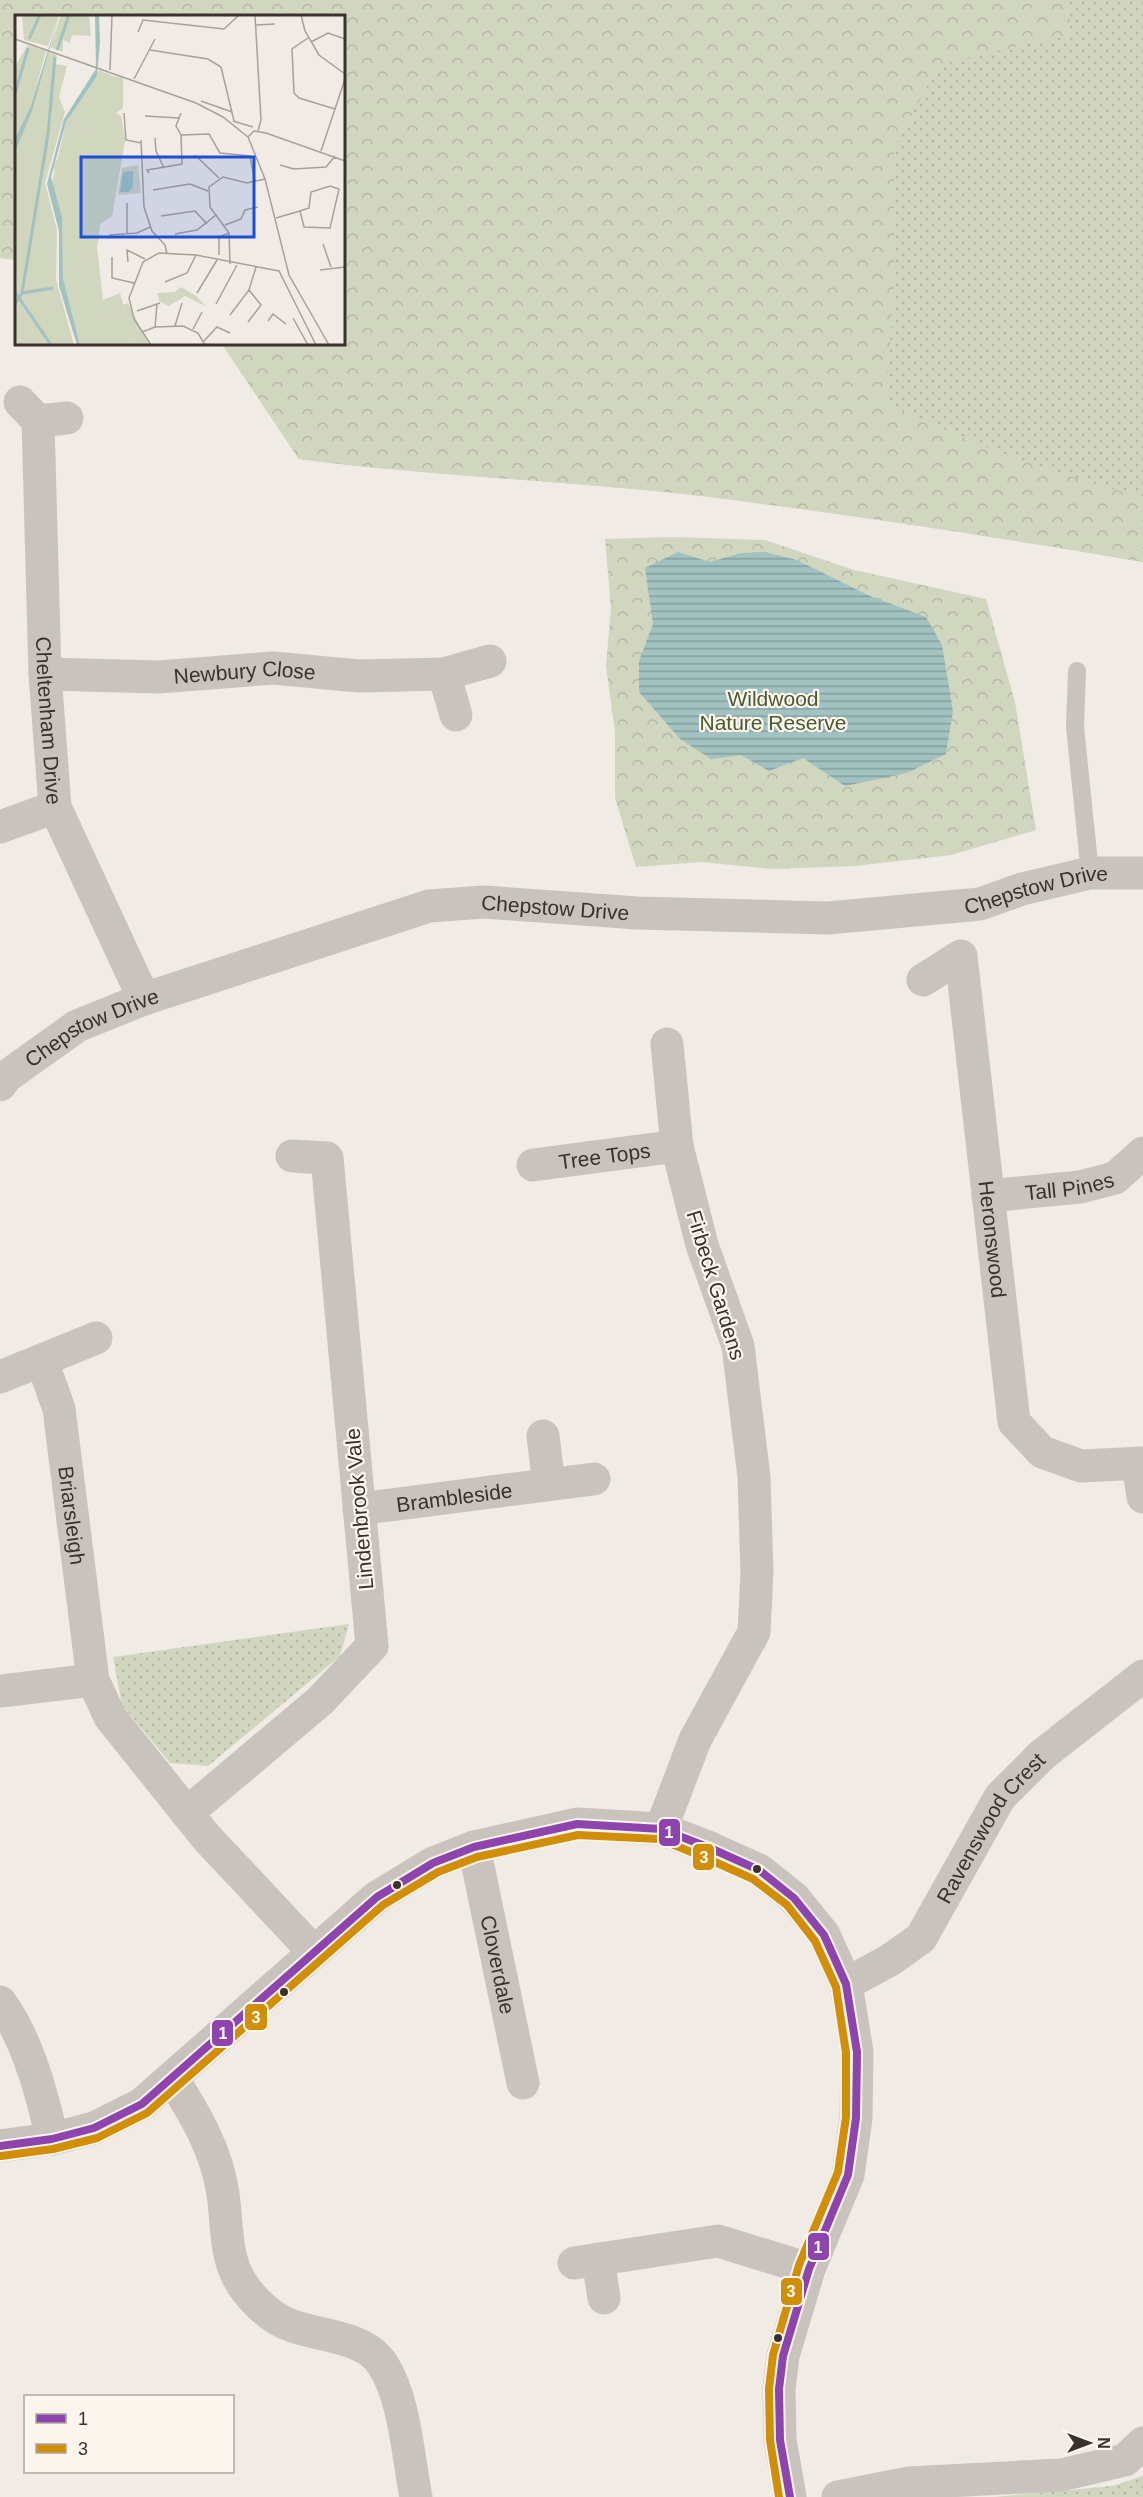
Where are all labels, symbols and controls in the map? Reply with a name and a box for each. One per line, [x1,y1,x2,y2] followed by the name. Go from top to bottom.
[15,15,345,345] inset map
[32,636,66,805] street label: Cheltenham Drive
[173,656,317,687] street label: Newbury Close
[699,687,847,734] park label: Wildwood Nature Reserve
[963,862,1108,917] street label: Chepstow Drive
[480,890,630,924] street label: Chepstow Drive
[20,984,161,1071] street label: Chepstow Drive
[557,1138,652,1173] street label: Tree Tops
[1024,1167,1116,1204] street label: Tall Pines
[975,1179,1011,1299] street label: Heronswood
[682,1207,750,1363] street label: Firbeck Gardens
[340,1427,378,1591] street label: Lindenbrook Vale
[55,1465,90,1566] street label: Briarsleigh
[395,1478,514,1516] street label: Brambleside
[932,1748,1049,1907] street label: Ravenswood Crest
[658,1818,681,1847] line badge: 1
[665,1824,674,1841] text: 1
[692,1843,715,1871] line badge: 3
[700,1849,709,1866] text: 3
[751,1863,763,1875] unlabelled marker
[391,1879,403,1891] unlabelled marker
[477,1913,520,2016] street label: Cloverdale
[278,1986,290,1998] unlabelled marker
[244,2003,268,2031] line badge: 3
[252,2009,261,2026] text: 3
[211,2019,234,2047] line badge: 1
[219,2025,228,2042] text: 1
[807,2232,830,2261] line badge: 1
[814,2239,823,2256] text: 1
[780,2277,803,2306] line badge: 3
[787,2283,796,2300] text: 3
[772,2332,784,2344] unlabelled marker
[24,2395,234,2473] legend
[78,2409,88,2429] text: 1
[1059,2413,1119,2473] north arrow
[1095,2437,1112,2449] text: N
[78,2439,88,2459] text: 3

